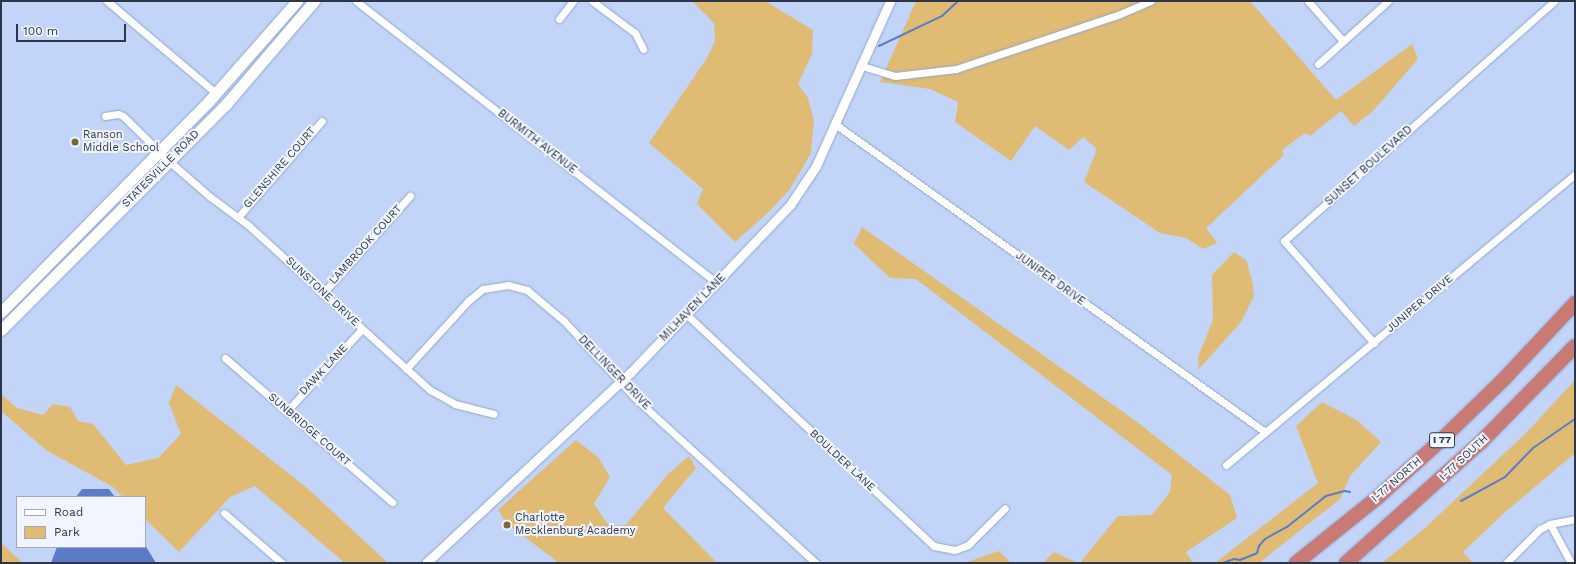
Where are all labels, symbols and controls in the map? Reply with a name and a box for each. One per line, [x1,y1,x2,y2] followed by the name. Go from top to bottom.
[18,16,128,42] scale bar
[23,24,58,38] text: 100 m
[495,107,579,177] street label: BURMITH AVENUE
[1323,123,1415,209] street label: SUNSET BOULEVARD
[241,125,319,211] street label: GLENSHIRE COURT
[120,128,202,210] street label: STATESVILLE ROAD
[83,129,159,155] place label: Ranson Middle School
[70,137,80,147] marker: Ranson Middle School
[327,203,405,287] street label: LAMBROOK COURT
[1013,249,1087,309] street label: JUNIPER DRIVE
[282,255,362,329] street label: SUNSTONE DRIVE
[657,271,729,345] street label: MILHAVEN LANE
[1384,272,1456,336] street label: JUNIPER DRIVE
[575,333,653,413] street label: DELLINGER DRIVE
[297,342,351,398] street label: DAWK LANE
[265,391,353,469] street label: SUNBRIDGE COURT
[807,427,877,495] street label: BOULDER LANE
[1428,432,1456,448] road number: I 77
[1437,432,1491,484] street label: I-77 SOUTH
[1369,455,1425,505] street label: I-77 NORTH
[16,496,146,548] legend
[54,505,83,519] text: Road
[515,512,636,538] place label: Charlotte Mecklenburg Academy
[502,520,512,530] marker: Charlotte Mecklenburg Academy
[54,525,80,539] text: Park

